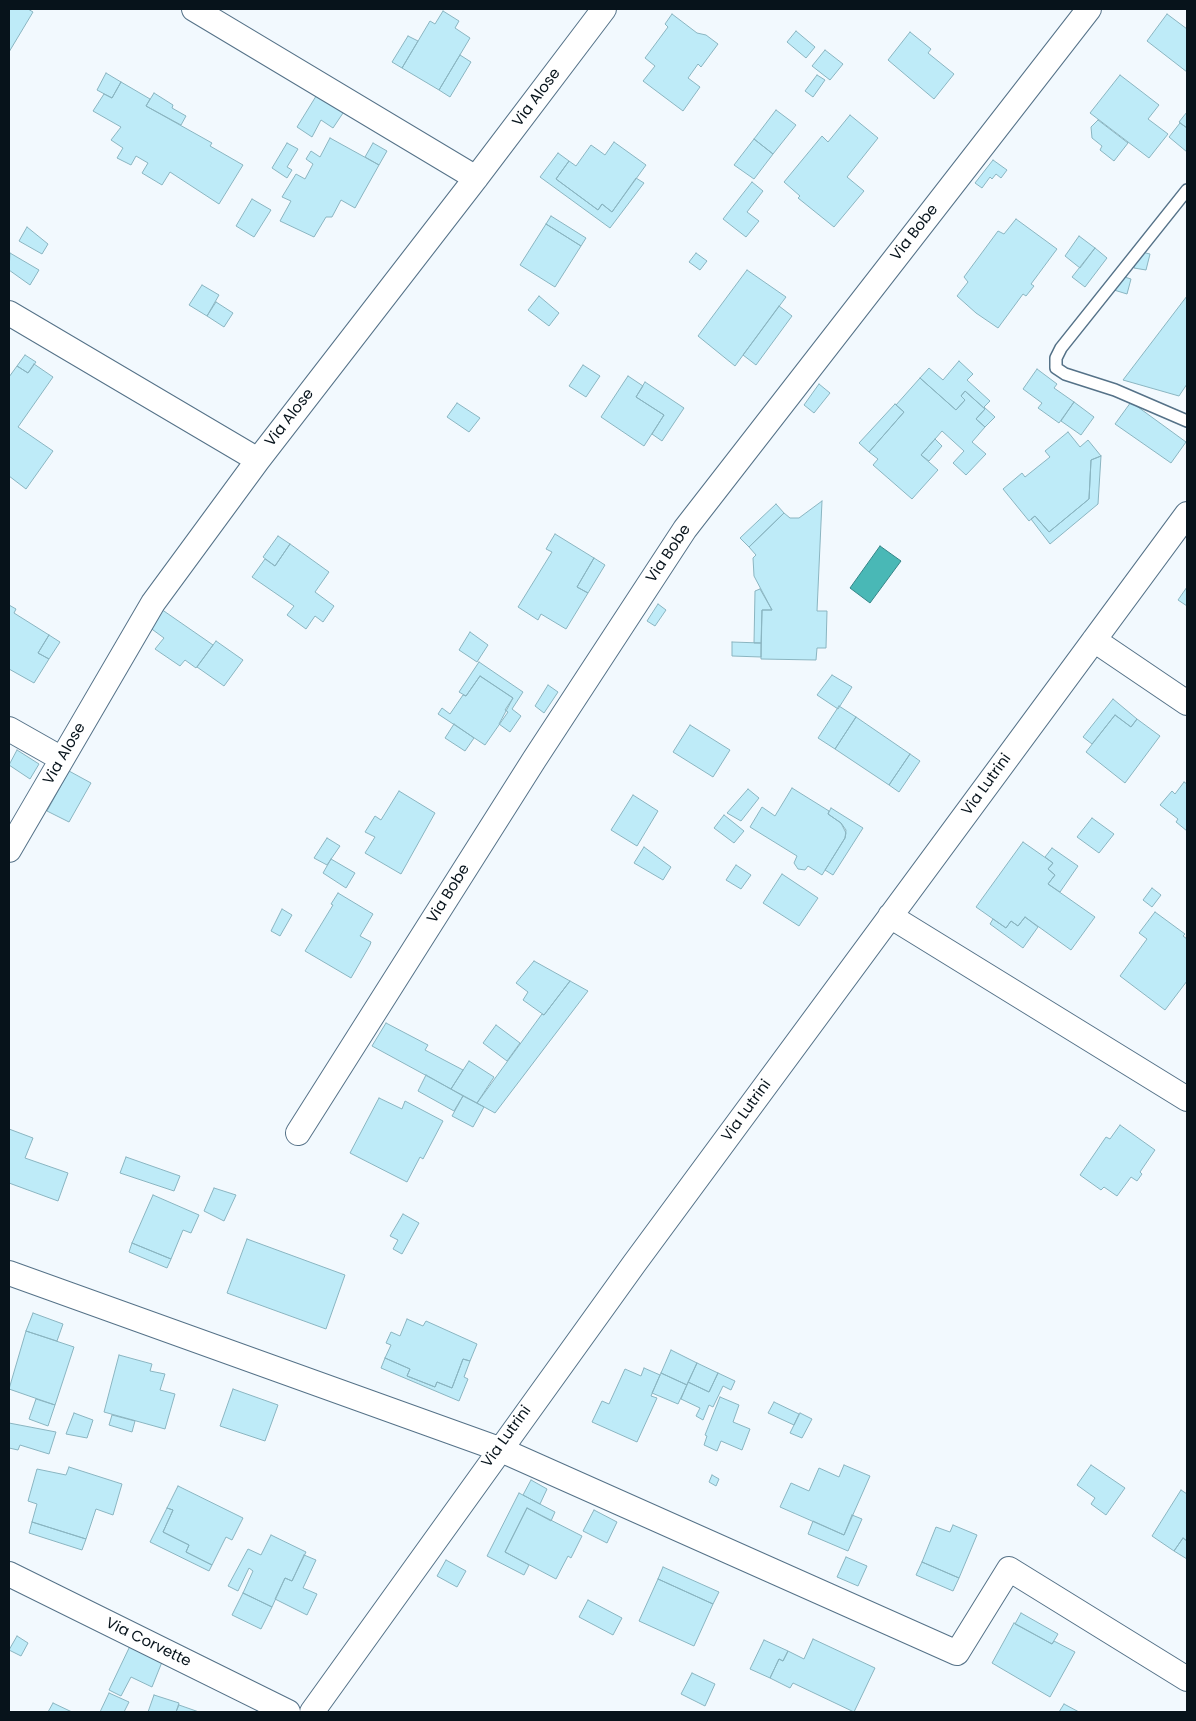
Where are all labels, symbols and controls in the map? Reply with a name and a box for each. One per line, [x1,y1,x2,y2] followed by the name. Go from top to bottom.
[509,65,565,131] street label: Via Alose
[888,201,942,265] street label: Via Bobe
[262,385,318,451] street label: Via Alose
[643,522,695,586] street label: Via Bobe
[40,720,90,788] street label: Via Alose
[959,751,1015,819] street label: Via Lutrini
[424,861,474,927] street label: Via Bobe
[719,1077,775,1145] street label: Via Lutrini
[479,1403,535,1471] street label: Via Lutrini
[102,1615,194,1671] street label: Via Corvette

